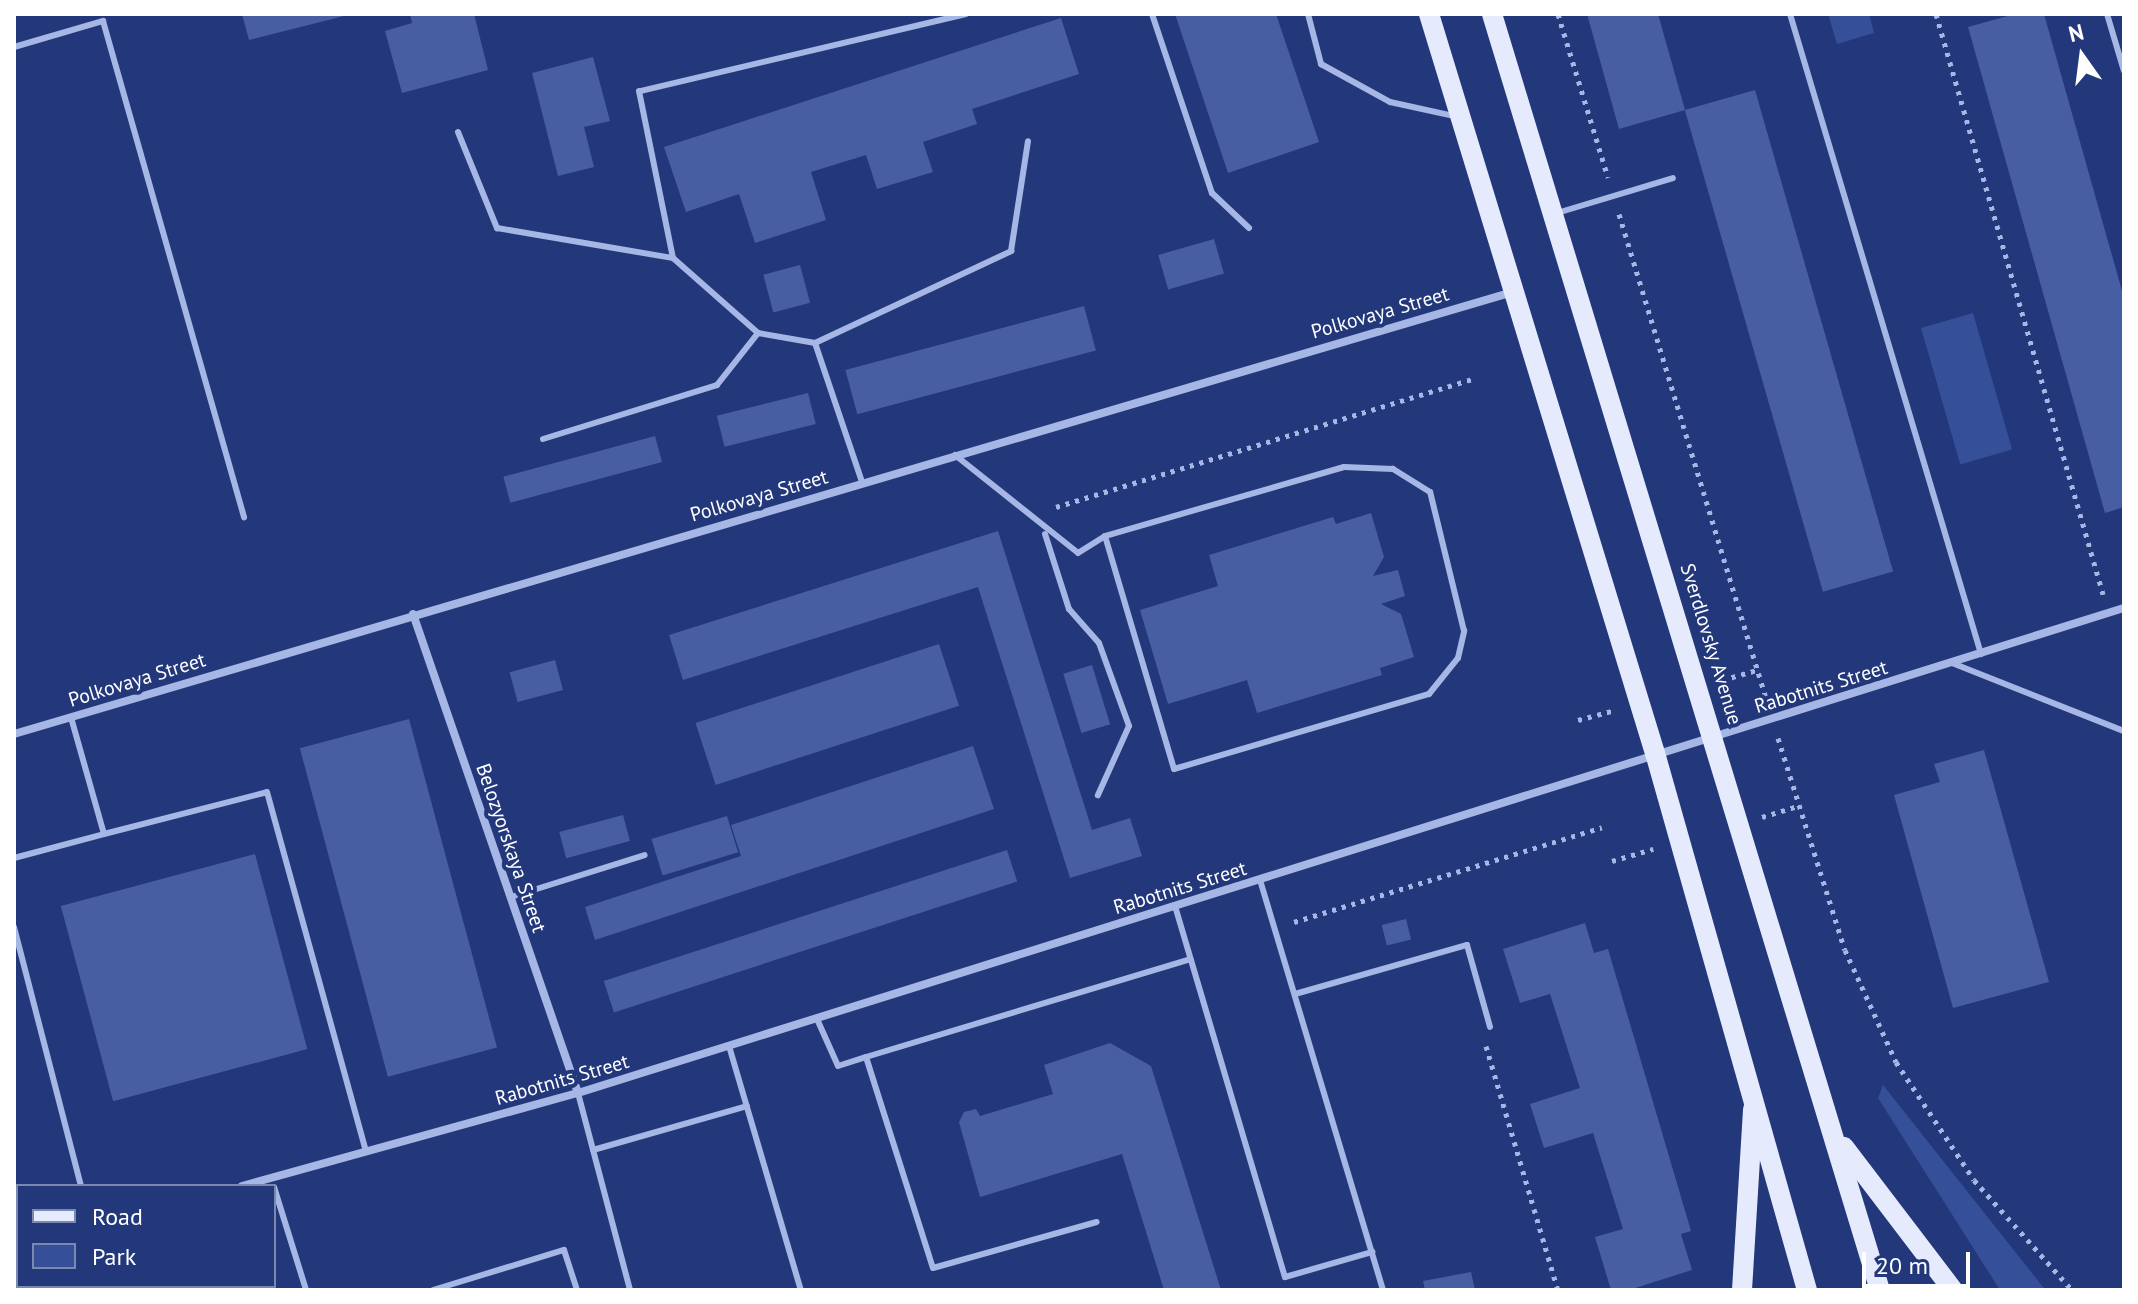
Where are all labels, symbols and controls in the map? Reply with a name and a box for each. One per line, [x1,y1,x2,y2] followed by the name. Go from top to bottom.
[2042,16,2122,96] north arrow
[2066,17,2087,48] text: N
[1308,282,1452,344] street label: Polkovaya Street
[687,465,831,527] street label: Polkovaya Street
[1675,560,1747,728] street label: Sverdlovsky Avenue
[66,648,208,712] street label: Polkovaya Street
[1752,655,1890,719] street label: Rabotnits Street
[471,760,551,936] street label: Belozyorskaya Street
[1111,856,1249,920] street label: Rabotnits Street
[492,1049,632,1111] street label: Rabotnits Street
[16,1184,276,1288] legend
[92,1201,143,1232] text: Road
[1866,1236,1974,1286] scale bar
[92,1241,136,1272] text: Park
[1876,1250,1928,1281] text: 20 m

